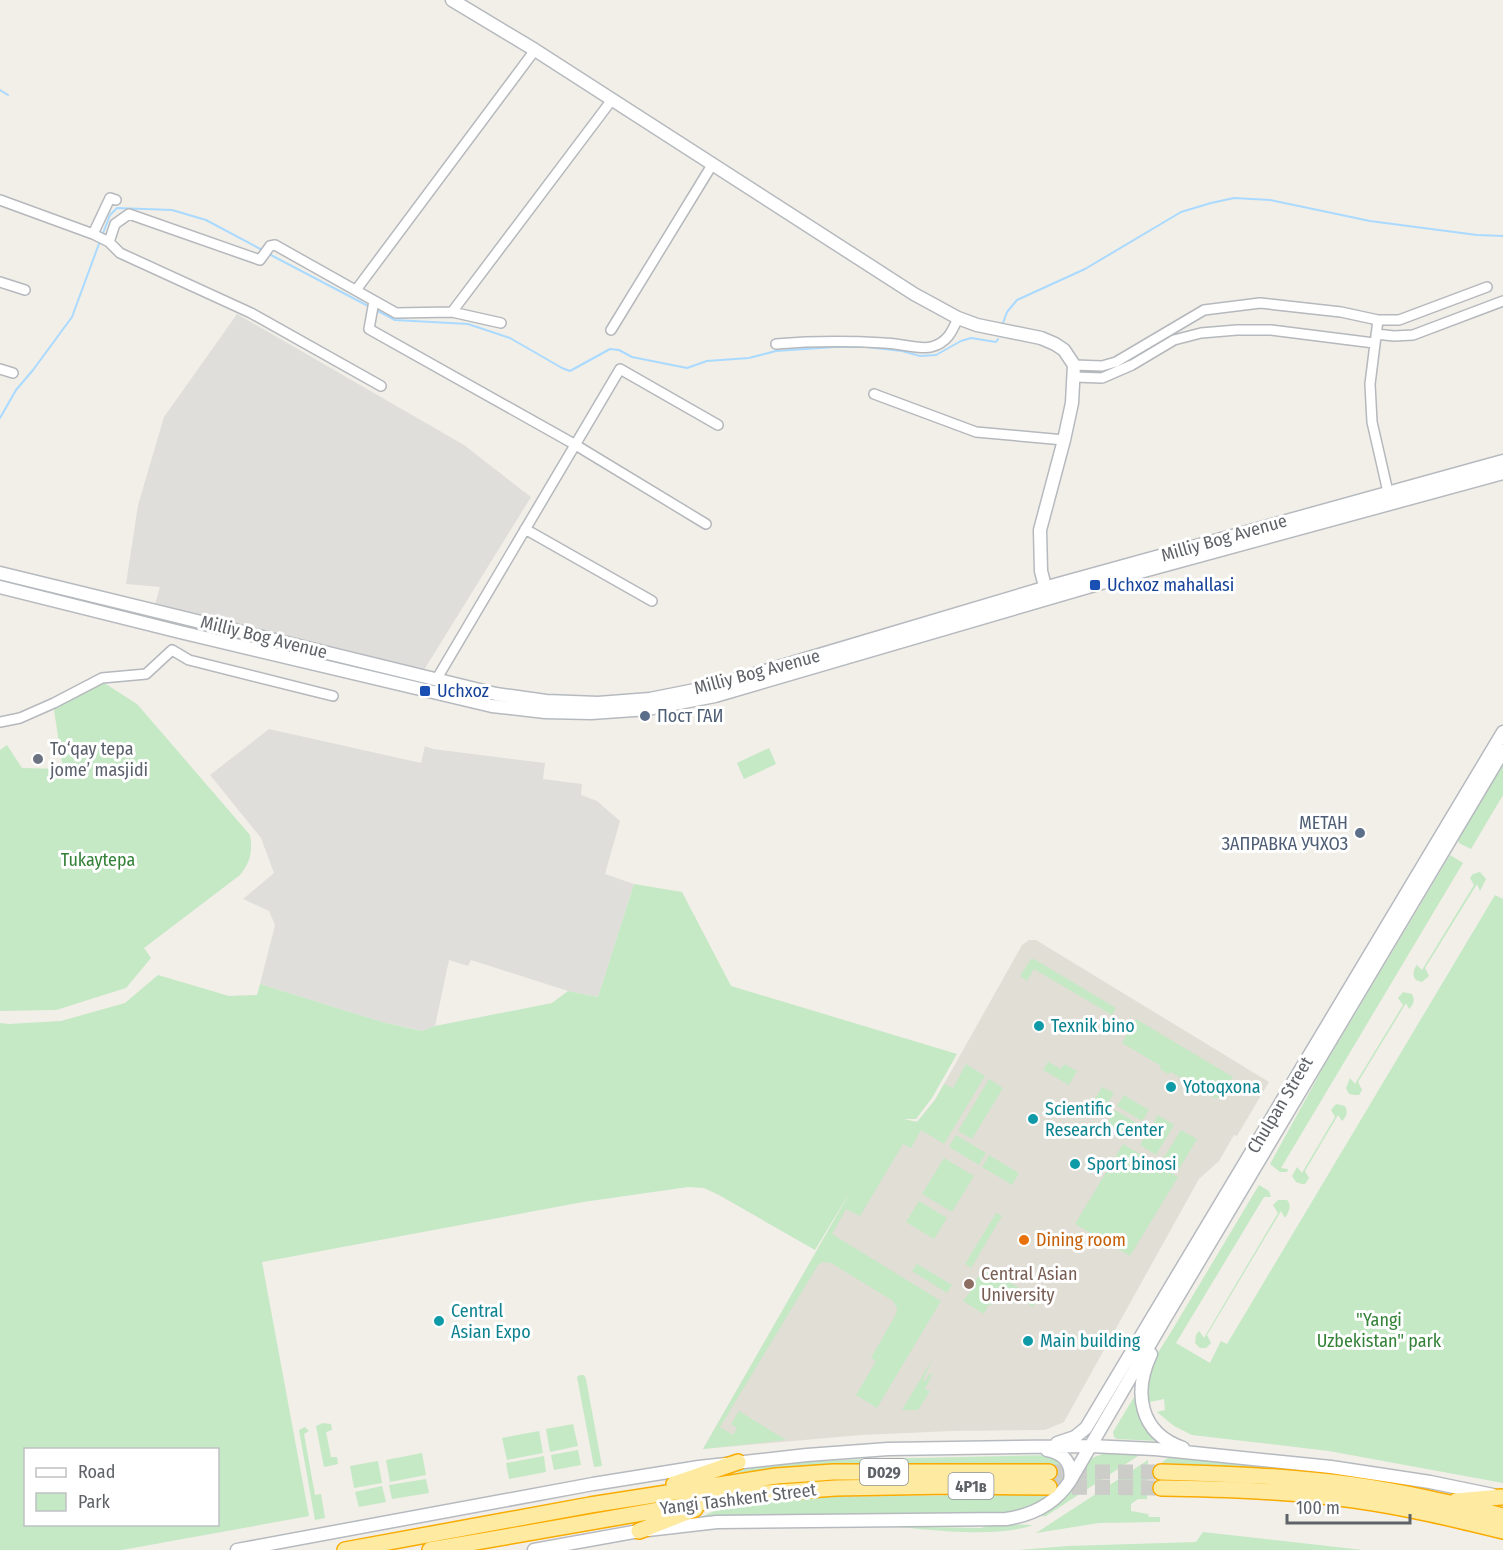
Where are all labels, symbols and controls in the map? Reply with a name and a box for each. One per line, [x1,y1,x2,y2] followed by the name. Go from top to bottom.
[1159,510,1289,566] street label: Milliy Bog Avenue
[1107,574,1234,596] place label: Uchxoz mahallasi
[1088,578,1102,592] marker: Uchxoz mahallasi
[198,611,330,663] street label: Milliy Bog Avenue
[691,645,823,699] street label: Milliy Bog Avenue
[437,680,489,702] place label: Uchxoz
[418,684,432,698] marker: Uchxoz
[657,705,723,727] place label: Пост ГАИ
[638,709,652,723] marker: Пост ГАИ
[49,738,148,781] place label: To‘qay tepa jome’ masjidi
[31,752,45,766] marker: To‘qay tepa jome’ masjidi
[1222,812,1348,855] place label: МЕТАН ЗАПРАВКА УЧХОЗ
[1353,826,1367,840] marker: МЕТАН ЗАПРАВКА УЧХОЗ
[61,849,135,871] park label: Tukaytepa
[1051,1015,1135,1037] place label: Texnik bino
[1032,1019,1046,1033] marker: Texnik bino
[1243,1053,1318,1157] street label: Chulpan Street
[1183,1076,1261,1098] place label: Yotoqxona
[1164,1080,1178,1094] marker: Yotoqxona
[1045,1098,1165,1141] place label: Scientific Research Center
[1026,1112,1040,1126] marker: Scientific Research Center
[1087,1153,1177,1175] place label: Sport binosi
[1068,1157,1082,1171] marker: Sport binosi
[1036,1229,1126,1251] place label: Dining room
[1017,1233,1031,1247] marker: Dining room
[981,1263,1077,1306] place label: Central Asian University
[962,1277,976,1291] marker: Central Asian University
[451,1300,531,1343] place label: Central Asian Expo
[1317,1309,1442,1352] park label: "Yangi Uzbekistan" park
[432,1314,446,1328] marker: Central Asian Expo
[1040,1330,1141,1352] place label: Main building
[1021,1334,1035,1348] marker: Main building
[24,1448,219,1526] legend
[860,1459,908,1485] road number: D029
[78,1461,115,1483] text: Road
[948,1473,994,1499] road number: 4Р1в
[659,1478,818,1520] street label: Yangi Tashkent Street
[1287,1487,1410,1525] scale bar
[78,1491,111,1513] text: Park
[1296,1497,1340,1519] text: 100 m

